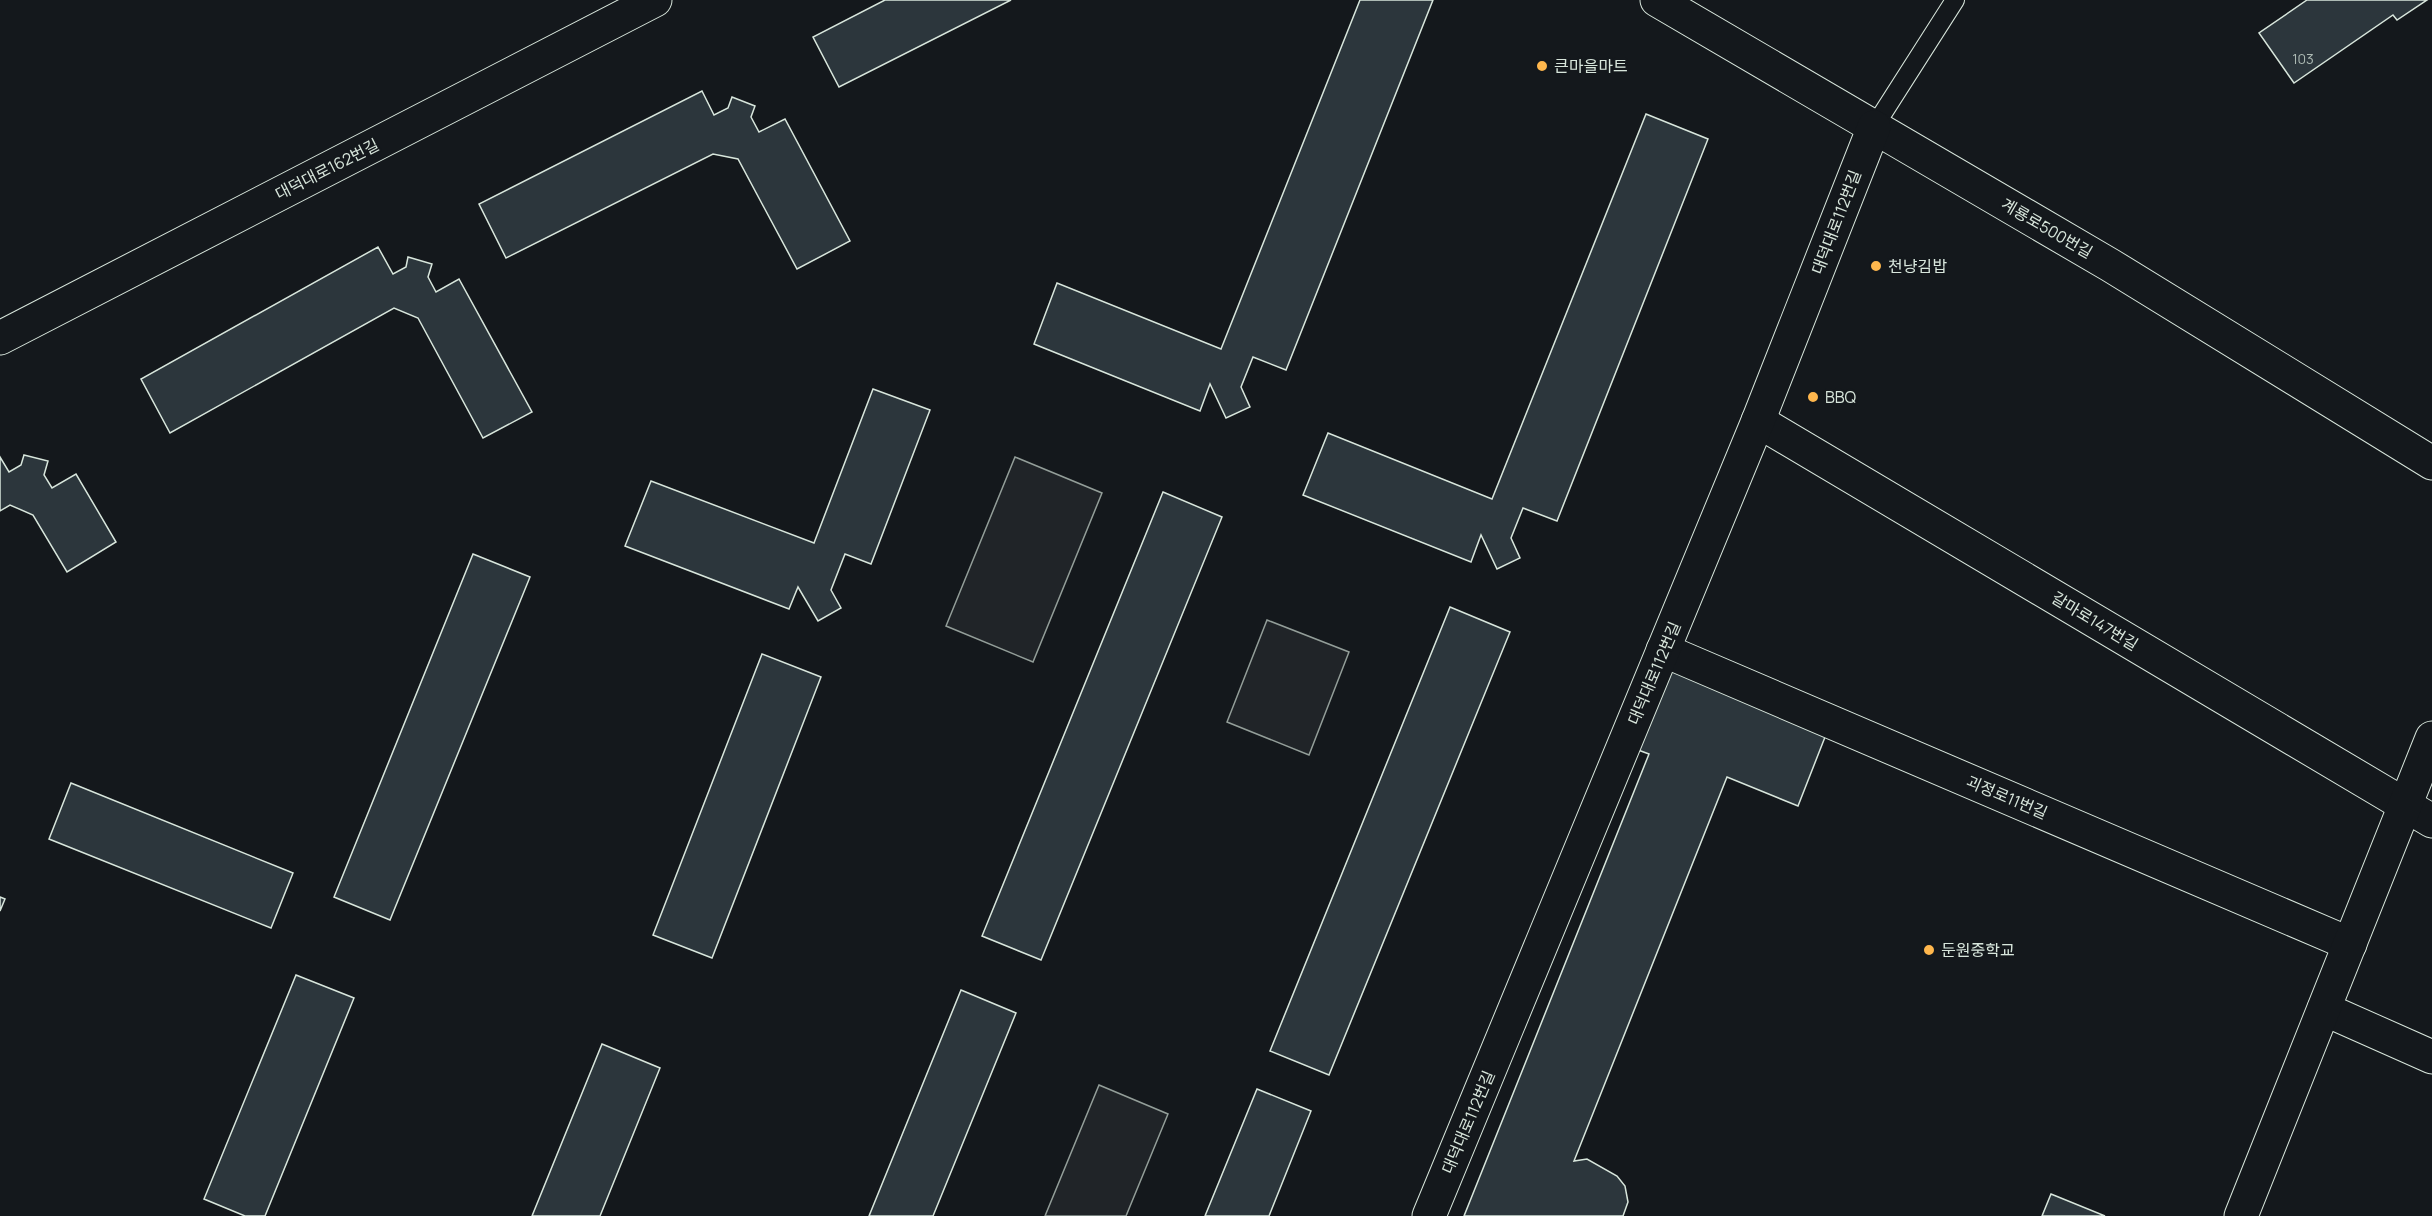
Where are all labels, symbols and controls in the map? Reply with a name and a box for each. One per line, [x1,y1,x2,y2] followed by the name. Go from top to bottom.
[2292,49,2314,68] house number: 103
[1554,55,1628,77] place label: 큰마을마트
[1535,59,1549,73] marker: 큰마을마트
[271,133,383,205] street label: 대덕대로162번길
[1806,167,1866,277] street label: 대덕대로112번길
[1997,193,2097,263] street label: 계룡로500번길
[1888,255,1947,277] place label: 천냥김밥
[1869,259,1883,273] marker: 천냥김밥
[1825,386,1857,408] place label: BBQ
[1806,390,1820,404] marker: BBQ
[2048,587,2142,655] street label: 갈마로147번길
[1622,618,1686,728] street label: 대덕대로112번길
[1963,770,2051,824] street label: 괴정로11번길
[1941,939,2015,961] place label: 둔원중학교
[1922,943,1936,957] marker: 둔원중학교
[1436,1067,1500,1177] street label: 대덕대로112번길

